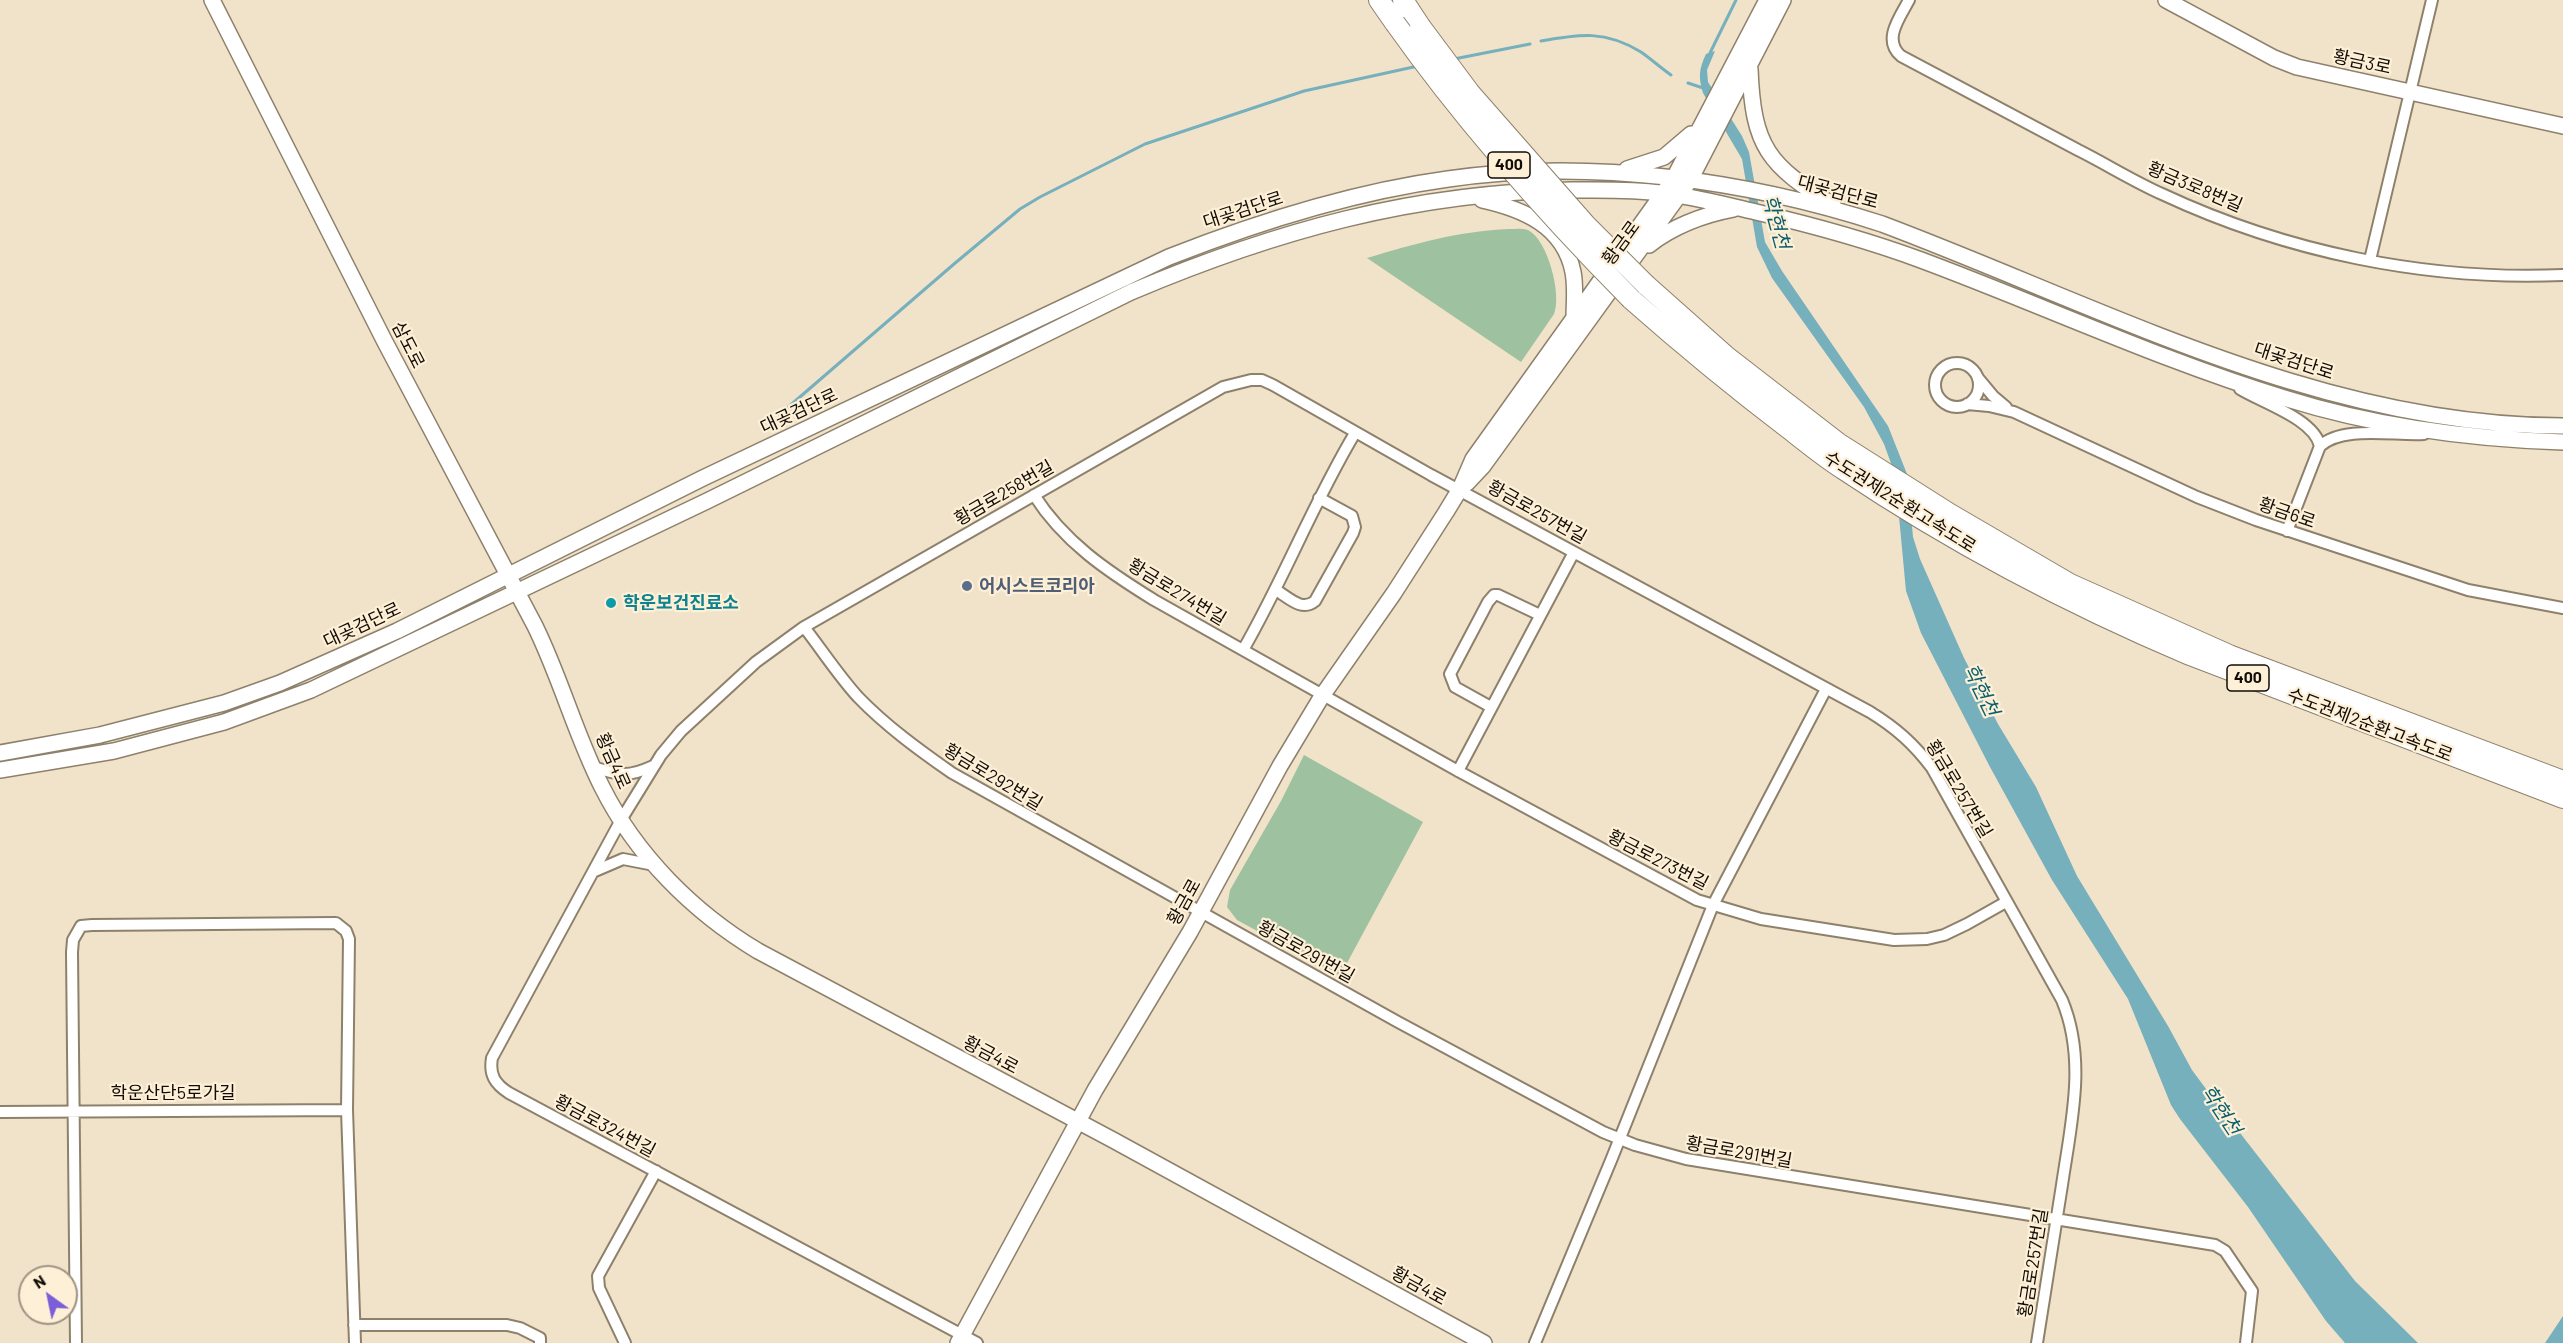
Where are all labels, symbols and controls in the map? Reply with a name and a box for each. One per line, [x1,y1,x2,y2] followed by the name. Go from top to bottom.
[2331,45,2393,79] street label: 황금3로
[1488,152,1530,178] road number: 400
[2144,157,2246,217] street label: 황금3로8번길
[1795,171,1881,213] street label: 대곶검단로
[1200,187,1286,233] street label: 대곶검단로
[1757,192,1795,252] water label: 학현천
[1598,217,1644,269] street label: 황금로
[387,318,429,372] street label: 삼도로
[2251,338,2337,384] street label: 대곶검단로
[757,384,841,438] street label: 대곶검단로
[1820,446,1980,558] street label: 수도권제2순환고속도로
[951,456,1057,530] street label: 황금로258번길
[1484,476,1590,548] street label: 황금로257번길
[2256,493,2318,533] street label: 황금6로
[1124,554,1230,630] street label: 황금로274번길
[979,575,1095,597] place label: 어시스트코리아
[960,579,974,593] marker: 어시스트코리아
[623,592,739,614] place label: 학운보건진료소
[604,596,618,610] marker: 학운보건진료소
[320,598,404,652] street label: 대곶검단로
[1958,660,2004,720] water label: 학현천
[2227,665,2269,691] road number: 400
[2284,684,2456,766] street label: 수도권제2순환고속도로
[591,729,635,793] street label: 황금4로
[1921,736,1997,842] street label: 황금로257번길
[940,739,1046,815] street label: 황금로292번길
[1604,825,1712,895] street label: 황금로273번길
[1163,875,1205,929] street label: 황금로
[1254,916,1358,988] street label: 황금로291번길
[960,1031,1022,1079] street label: 황금4로
[2196,1080,2246,1140] water label: 학현천
[110,1082,236,1104] street label: 학운산단5로가길
[551,1090,659,1162] street label: 황금로324번길
[1684,1132,1794,1172] street label: 황금로291번길
[2014,1207,2052,1319] street label: 황금로257번길
[1388,1262,1450,1310] street label: 황금4로
[18,1265,78,1325] north arrow
[29,1270,49,1292] text: N

